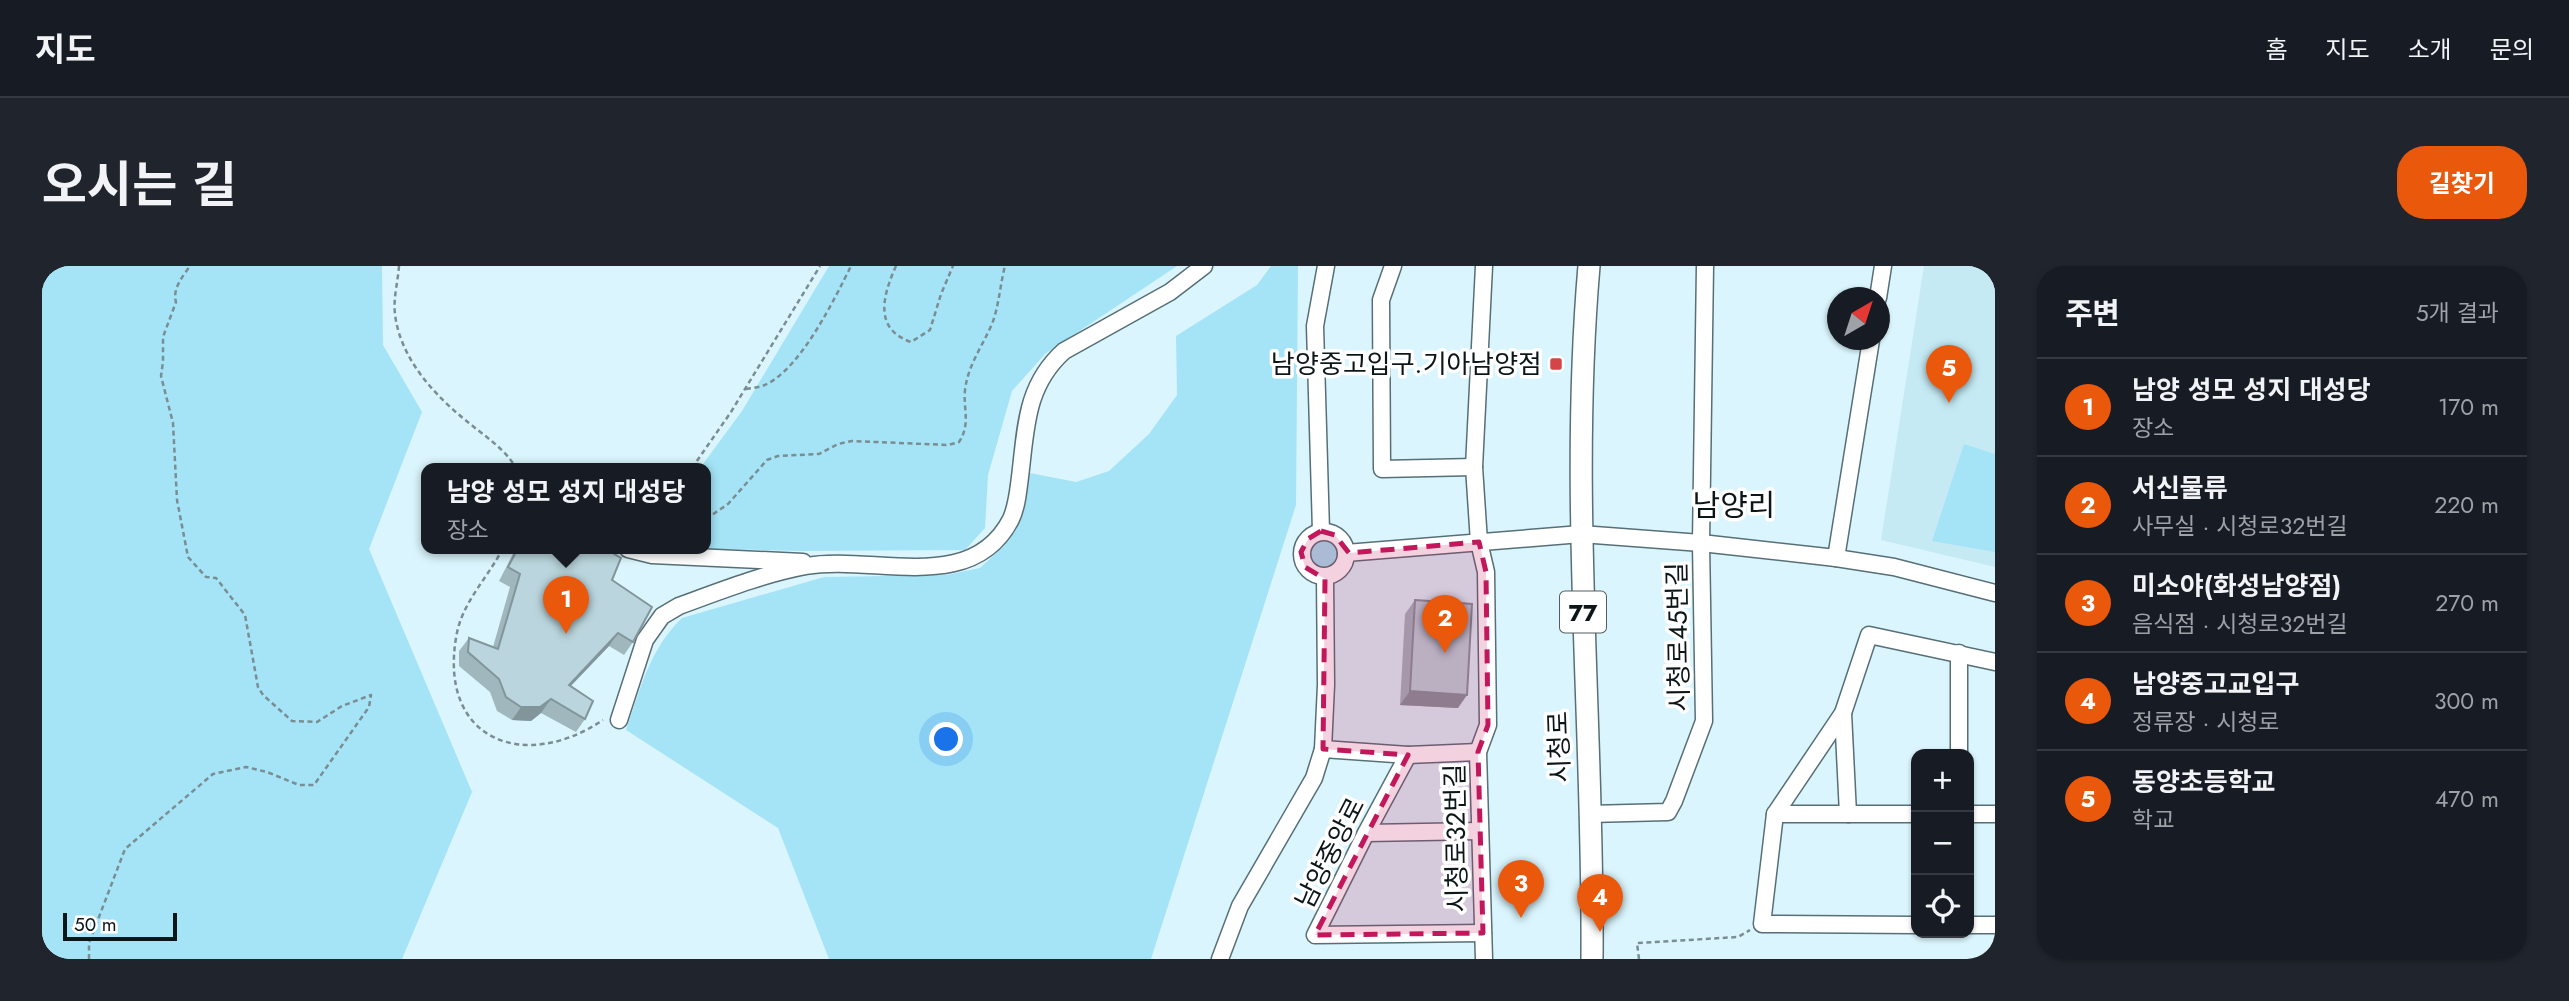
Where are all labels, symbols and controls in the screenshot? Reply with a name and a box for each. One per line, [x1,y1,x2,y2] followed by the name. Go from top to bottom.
[35,26,96,73] text: 지도
[2265,32,2287,67] text: 홈
[2325,32,2370,67] text: 지도
[2408,32,2452,67] text: 소개
[2490,32,2534,67] text: 문의
[2397,146,2527,219] button: 길찾기
[42,150,237,220] text: 오시는 길
[1827,287,1890,350] north arrow
[2065,292,2120,335] text: 주변
[2416,296,2499,330] text: 5개 결과
[1271,345,1542,383] place label: 남양중고입구.기아남양점
[1926,345,1972,403] pin: 5
[1548,356,1564,372] marker: 남양중고입구.기아남양점
[2132,371,2371,409] text: 남양 성모 성지 대성당
[2082,390,2094,424] text: 1
[2438,390,2499,424] text: 170 m
[2132,411,2174,445] text: 장소
[421,463,711,554] popup
[2132,469,2228,507] text: 서신물류
[447,473,685,511] text: 남양 성모 성지 대성당
[1693,484,1775,527] district label: 남양리
[2080,488,2096,522] text: 2
[2434,488,2499,522] text: 220 m
[2132,509,2348,543] text: 사무실 · 시청로32번길
[447,513,489,547] text: 장소
[1658,562,1698,712] street label: 시청로45번길
[2132,567,2341,605] text: 미소야(화성남양점)
[543,576,589,634] pin: 1
[2081,586,2095,620] text: 3
[2435,586,2499,620] text: 270 m
[1560,592,1606,632] road number: 77
[1422,595,1468,653] pin: 2
[2132,607,2348,641] text: 음식점 · 시청로32번길
[2132,665,2299,703] text: 남양중고교입구
[2080,684,2096,718] text: 4
[2434,684,2499,718] text: 300 m
[2132,705,2280,739] text: 정류장 · 시청로
[1539,710,1579,784] street label: 시청로
[929,722,963,756] your location
[1911,749,1974,938] map controls
[1911,749,1974,812] button: +
[1436,763,1476,913] street label: 시청로32번길
[2132,763,2276,801] text: 동양초등학교
[2081,782,2095,816] text: 5
[2435,782,2499,816] text: 470 m
[1286,791,1374,915] street label: 남양중앙로
[2132,803,2174,837] text: 학교
[1911,812,1974,875] button: −
[1498,860,1544,918] pin: 3
[1577,874,1623,932] pin: 4
[1911,875,1974,938] button: locate
[63,910,177,942] scale bar
[74,911,117,938] text: 50 m

